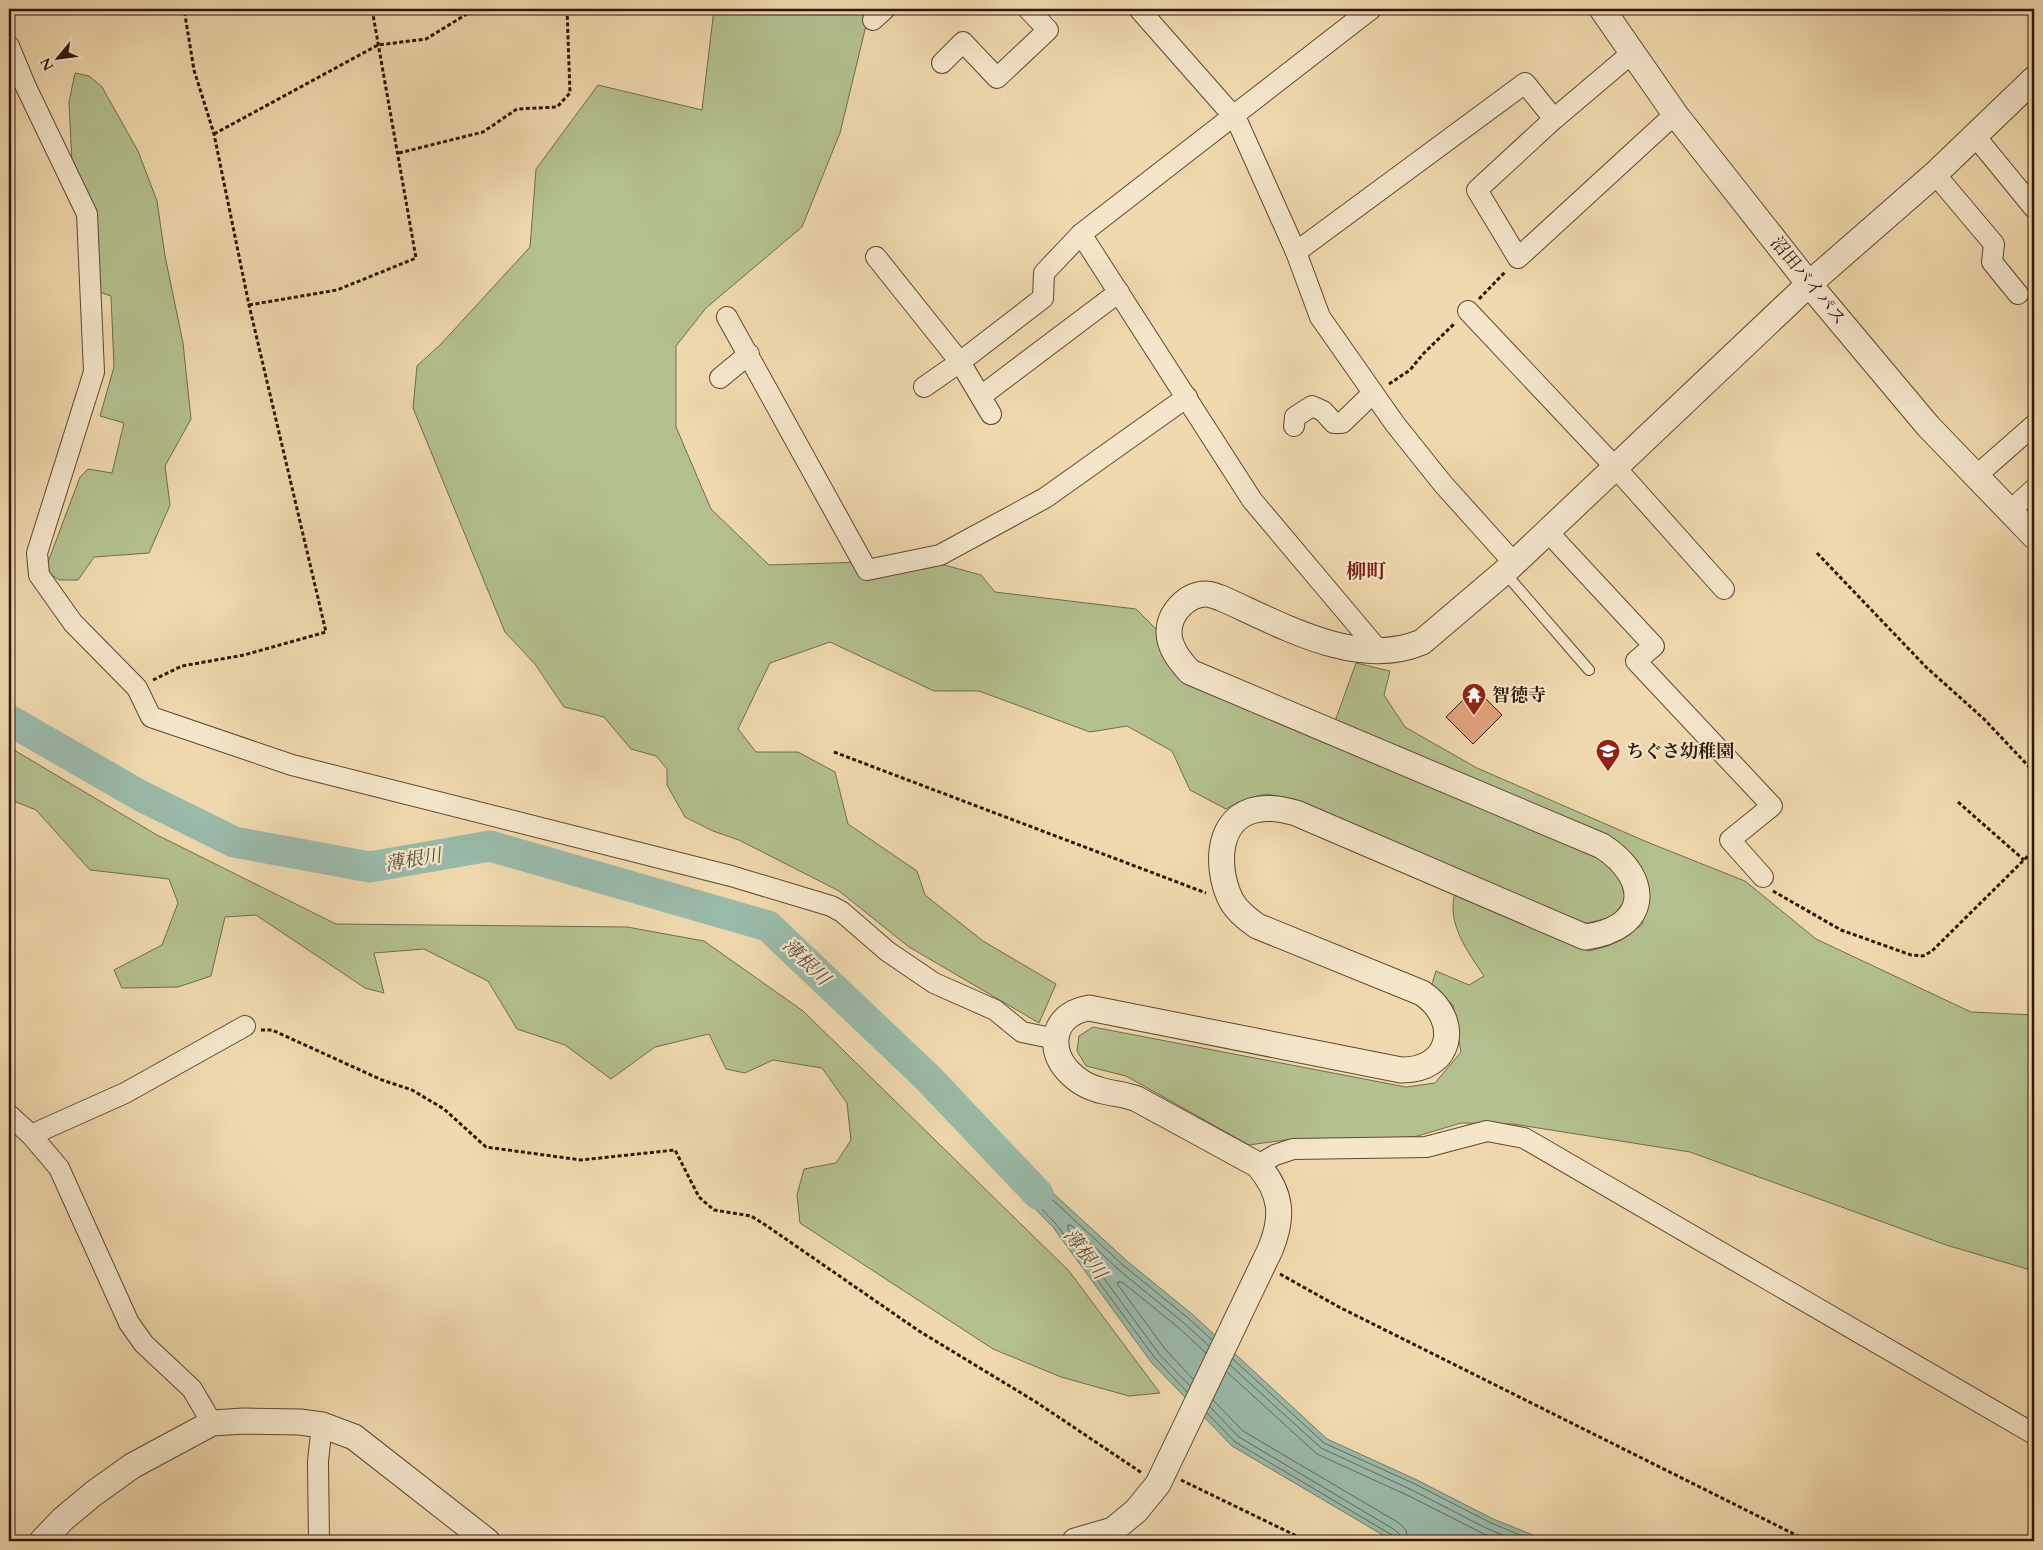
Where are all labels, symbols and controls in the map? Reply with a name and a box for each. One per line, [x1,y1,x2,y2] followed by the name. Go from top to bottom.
[32,32,82,82] north arrow
[36,54,58,74] text: N
[1764,231,1852,331] street label: 沼田バイパス
[1346,558,1387,585] district label: 柳町
[1461,682,1487,716] temple icon: 智徳寺
[1492,683,1546,708] place label: 智徳寺
[1595,738,1621,772] school or university icon: ちぐさ幼稚園
[1626,739,1734,764] place label: ちぐさ幼稚園
[383,842,445,878] water label: 薄根川
[776,933,837,993] water label: 薄根川
[1057,1223,1114,1286] water label: 薄根川

